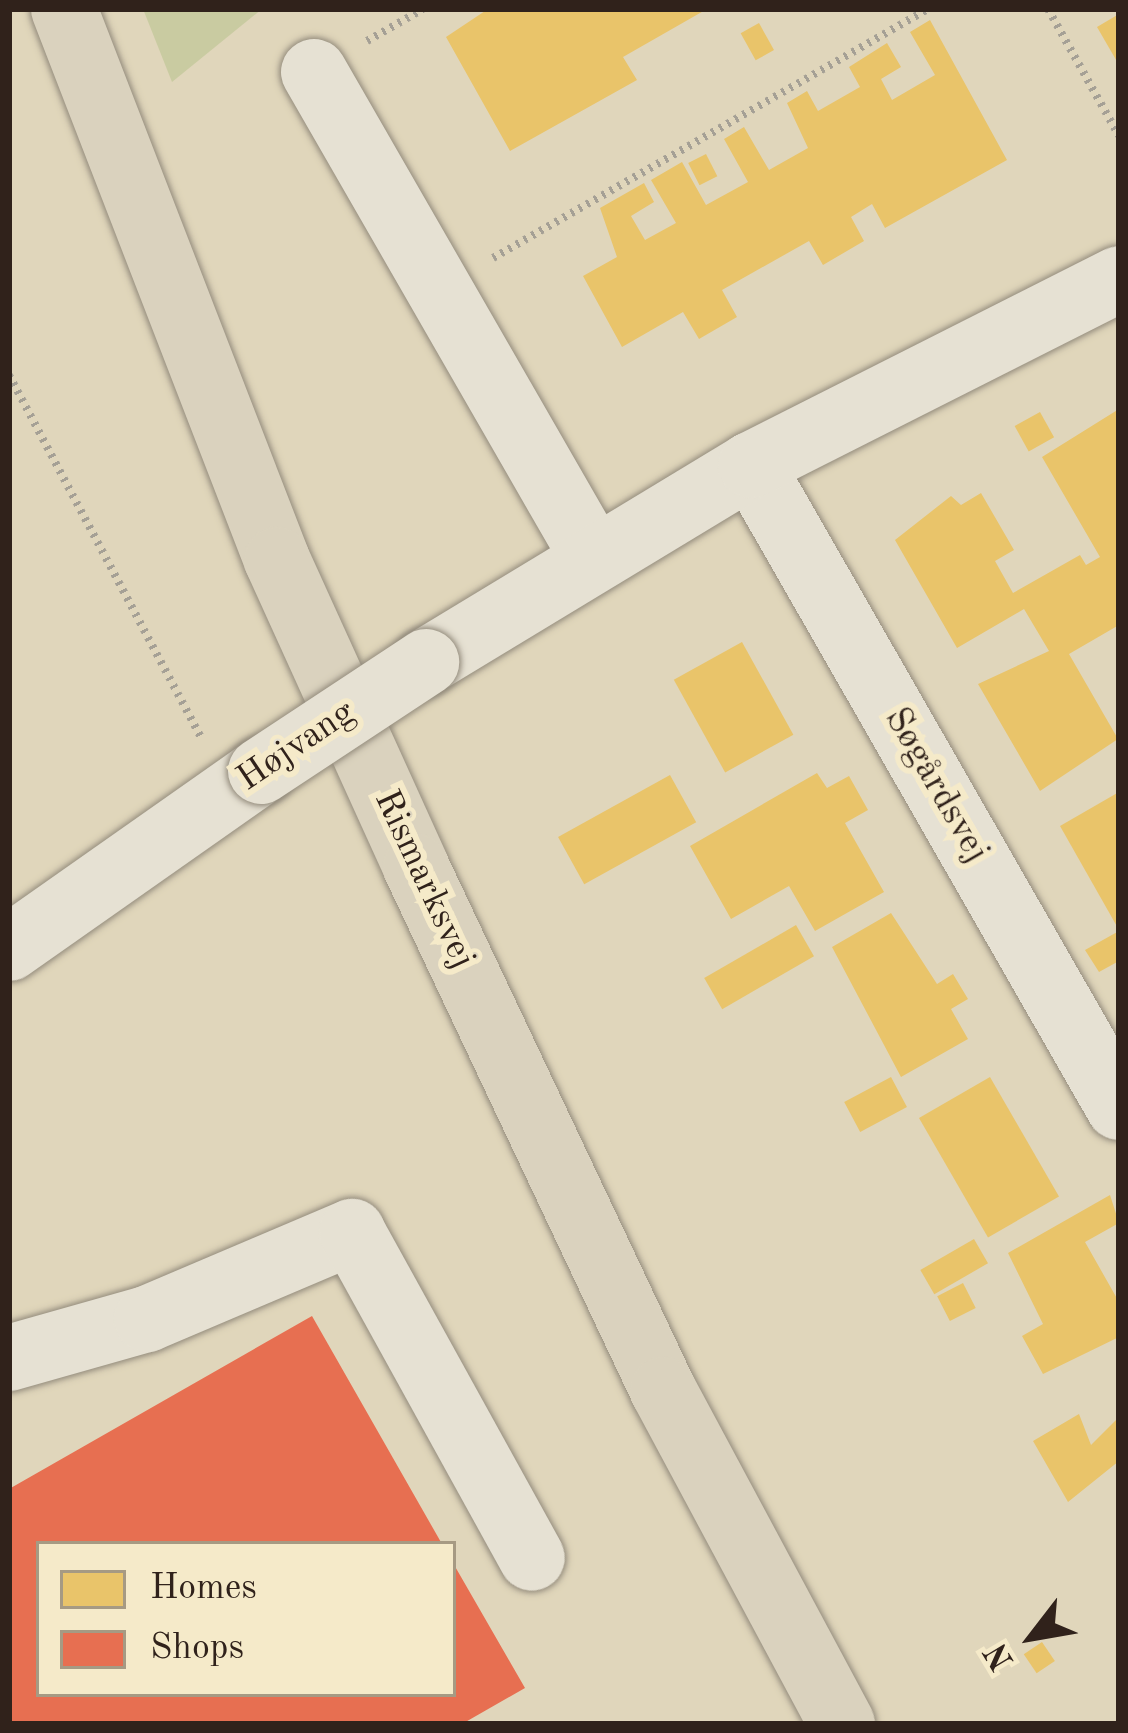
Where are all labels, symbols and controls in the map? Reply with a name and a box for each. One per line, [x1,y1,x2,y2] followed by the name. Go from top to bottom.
[230,692,364,802] street label: Højvang
[873,701,997,871] street label: Søgårdsvej
[363,784,483,976] street label: Rismarksvej
[36,1541,456,1697] legend
[150,1571,257,1607] text: Homes
[972,1577,1092,1697] north arrow
[150,1631,244,1667] text: Shops
[980,1636,1021,1675] text: N

